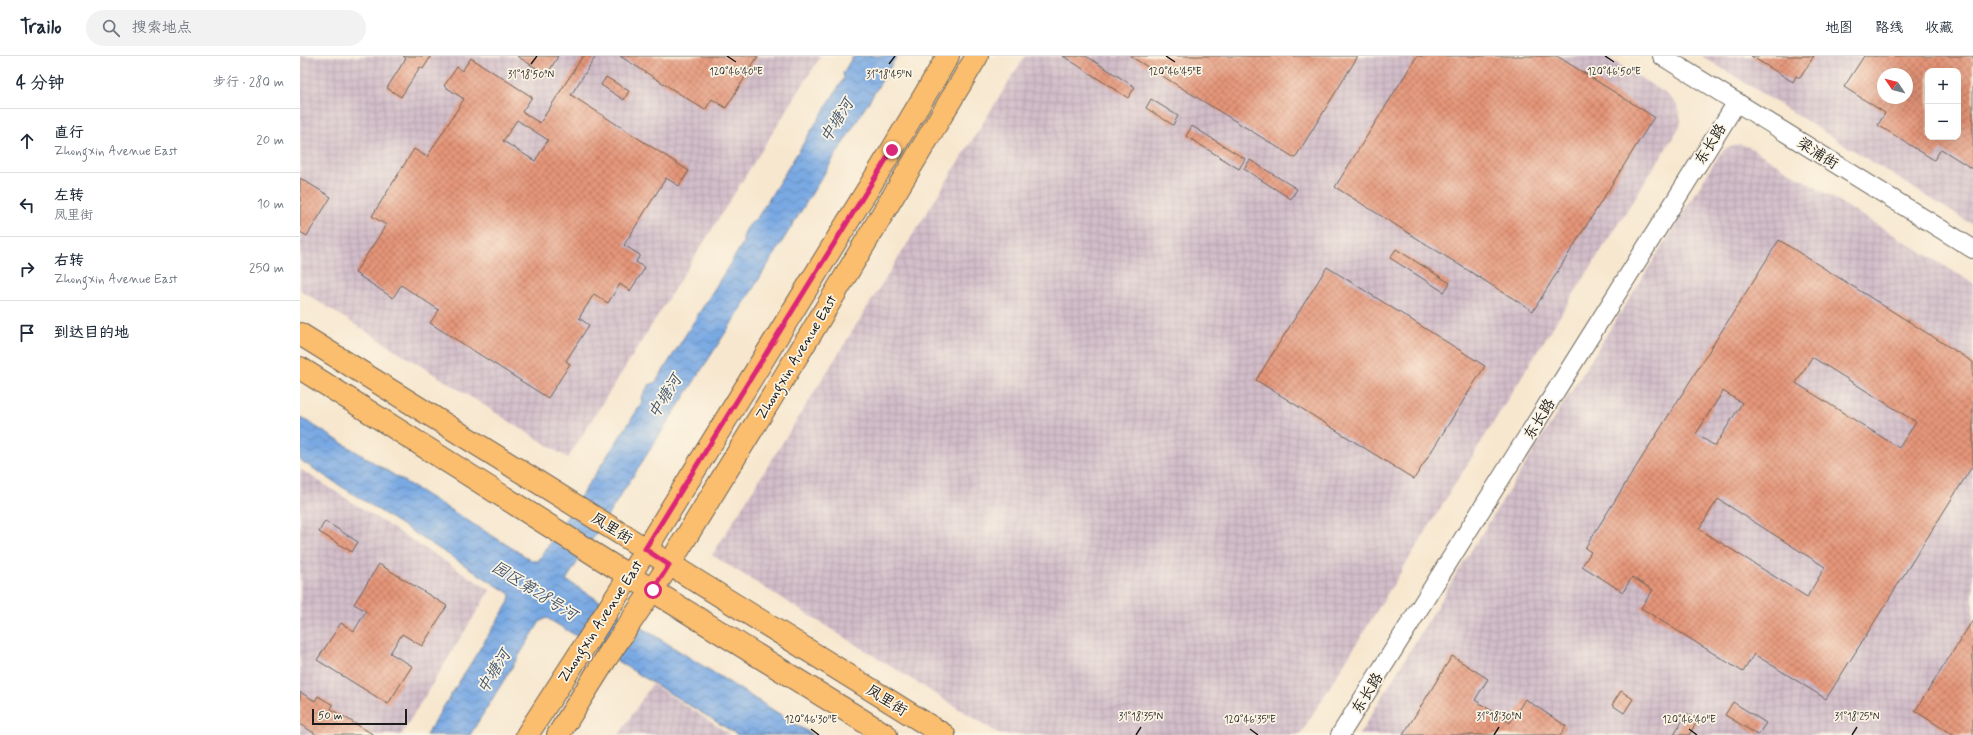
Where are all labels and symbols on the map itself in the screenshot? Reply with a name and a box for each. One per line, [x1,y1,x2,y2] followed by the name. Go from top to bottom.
[709,65,763,79] text: 120°46'40"E
[1148,65,1202,79] text: 120°46'45"E
[1587,65,1641,79] text: 120°46'50"E
[508,68,554,82] text: 31°18'50"N
[866,68,912,82] text: 31°18'45"N
[1877,68,1913,104] north arrow
[816,92,860,147] water label: 中塘河
[1690,120,1731,169] street label: 东长路
[1793,133,1842,174] street label: 梁浦街
[883,141,901,159] route end
[752,291,843,424] street label: Zhongxin Avenue East
[644,368,688,423] water label: 中塘河
[1519,395,1560,444] street label: 东长路
[587,508,636,549] street label: 凤里街
[554,556,649,687] street label: Zhongxin Avenue East
[488,557,583,627] water label: 园区第28号河
[644,581,662,599] route start
[473,643,517,698] water label: 中塘河
[1347,669,1388,718] street label: 东长路
[862,680,911,721] street label: 凤里街
[312,707,407,726] scale bar
[1119,710,1164,724] text: 31°18'35"N
[1477,710,1522,724] text: 31°18'30"N
[1835,710,1880,724] text: 31°18'25"N
[785,713,837,727] text: 120°46'30"E
[1224,713,1276,727] text: 120°46'35"E
[1662,713,1716,727] text: 120°46'40"E

